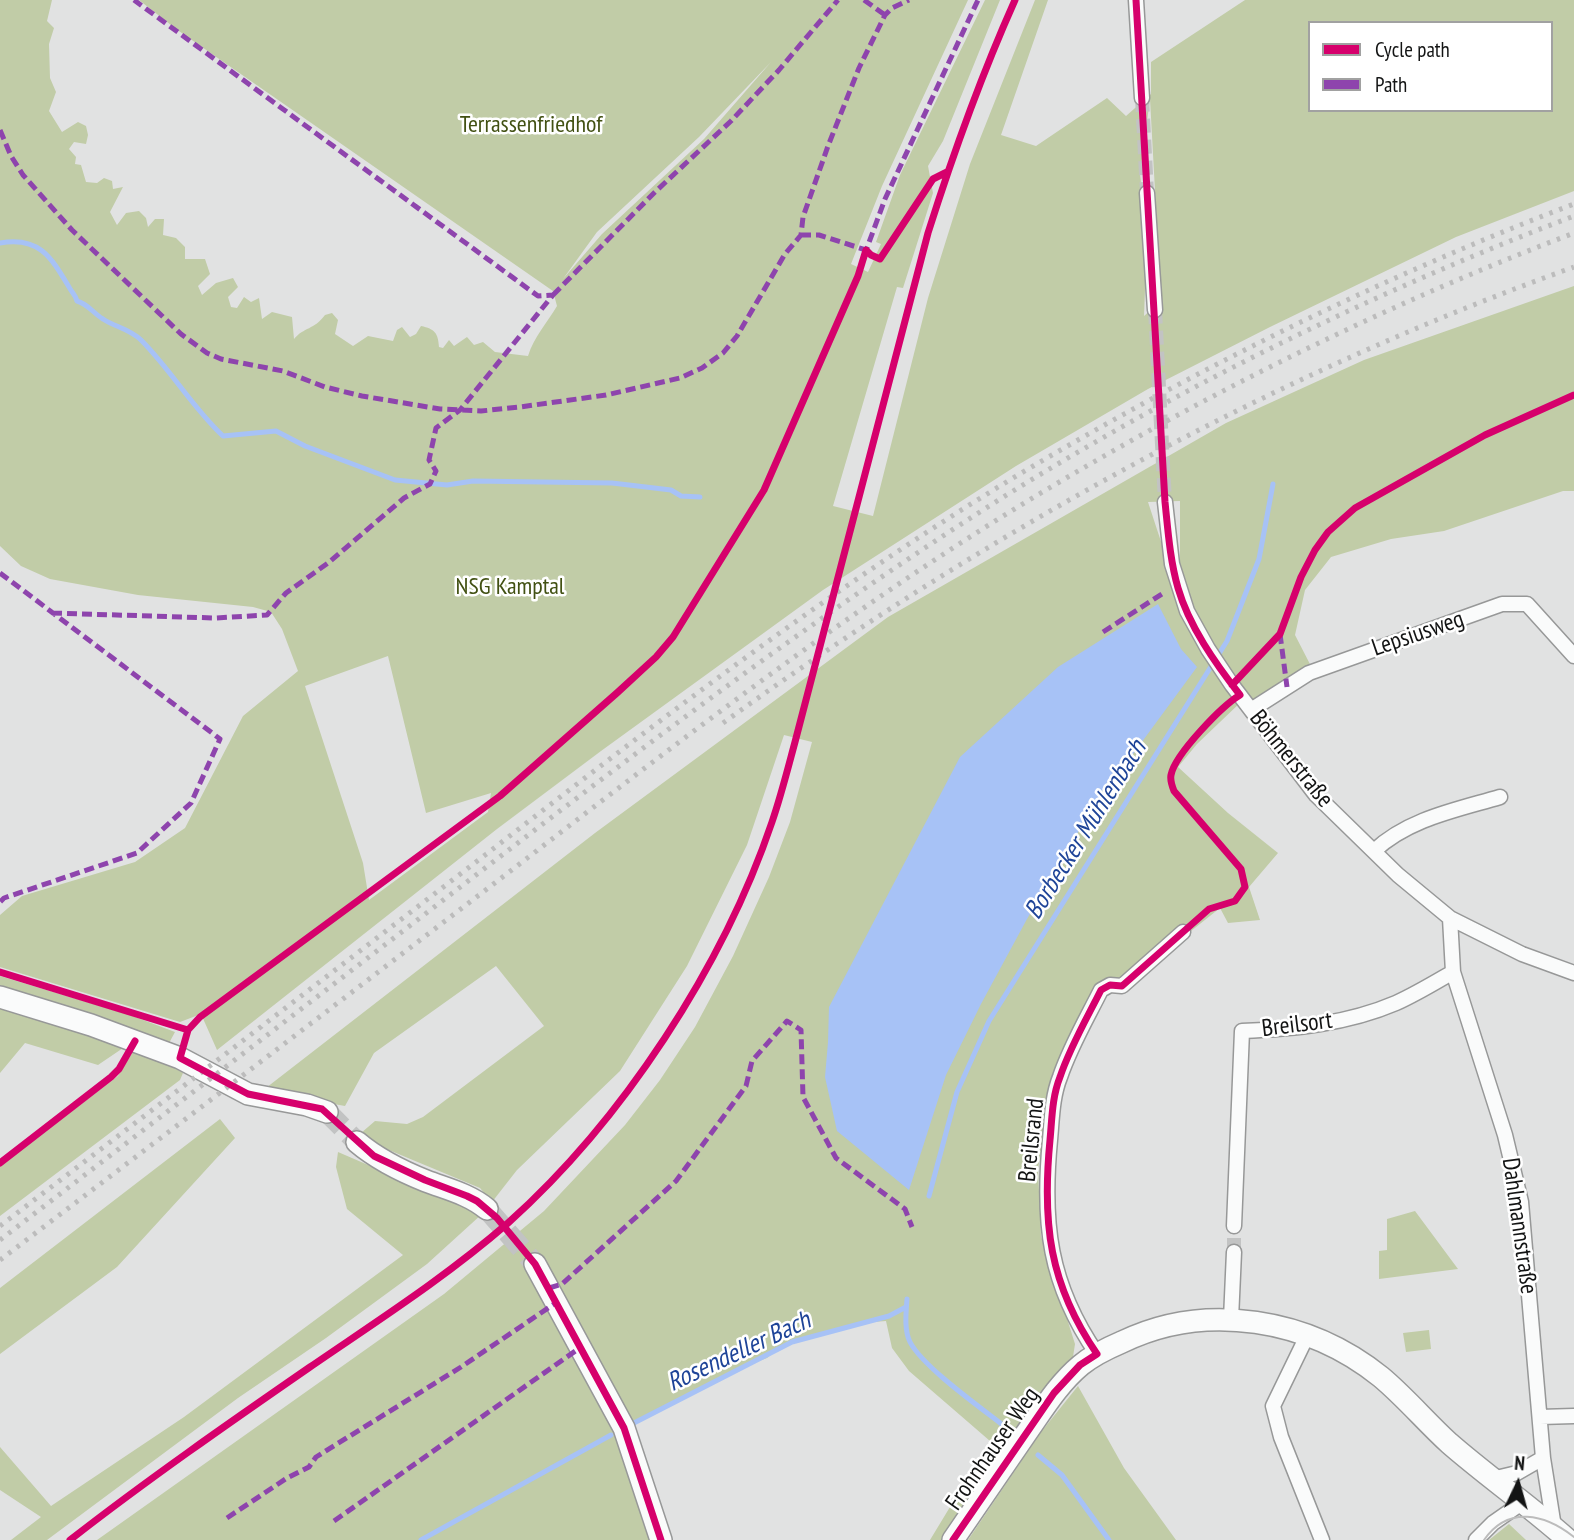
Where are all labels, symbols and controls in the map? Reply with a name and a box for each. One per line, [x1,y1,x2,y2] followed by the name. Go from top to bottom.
[1308,21,1553,112] legend
[1375,36,1450,63] text: Cycle path
[1375,71,1407,98] text: Path
[460,111,602,139] park label: Terrassenfriedhof
[456,573,564,601] park label: NSG Kamptal
[1368,605,1468,663] street label: Lepsiusweg
[1243,705,1339,813] street label: Böhmerstraße
[1019,735,1153,925] water label: Borbecker Mühlenbach
[1260,1006,1334,1044] street label: Breilsort
[1013,1097,1051,1183] street label: Breilsrand
[1495,1156,1543,1296] street label: Dahlmannstraße
[662,1305,816,1399] water label: Rosendeller Bach
[940,1382,1046,1516] street label: Frohnhauser Weg
[1483,1449,1553,1519] north arrow
[1514,1451,1526,1475] text: N

